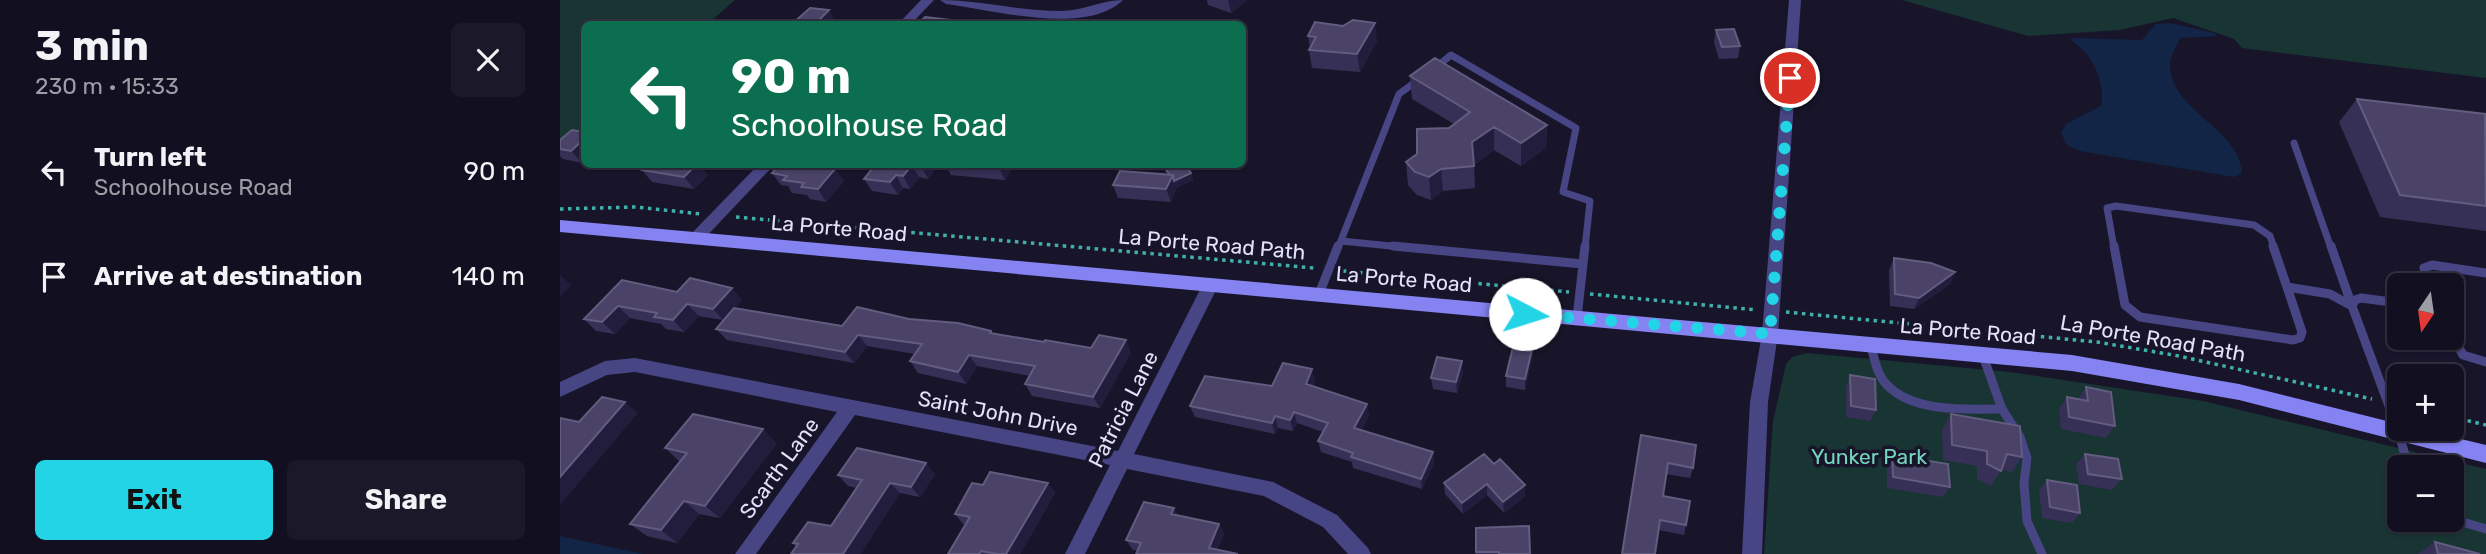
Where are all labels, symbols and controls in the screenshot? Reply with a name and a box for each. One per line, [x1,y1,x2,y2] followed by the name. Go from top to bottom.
[35,21,149,71] text: 3 min
[451,23,525,97] button: close
[731,47,851,105] text: 90 m
[1760,48,1820,108] pin
[616,49,707,140] icon: left
[1771,59,1809,97] icon: arrive
[35,72,179,100] text: 230 m · 15:33
[731,106,1008,144] text: Schoolhouse Road
[94,142,206,173] text: Turn left
[35,153,73,191] icon: left
[464,156,525,187] text: 90 m
[94,173,293,201] text: Schoolhouse Road
[770,210,908,246] street label: La Porte Road
[1117,223,1307,265] street label: La Porte Road Path
[35,258,73,296] icon: arrive
[94,261,362,292] text: Arrive at destination
[452,261,525,292] text: 140 m
[1335,261,1473,297] street label: La Porte Road
[2387,273,2464,350] north arrow
[2387,273,2464,532] map controls
[1488,277,1562,351] position arrow
[2058,309,2248,367] street label: La Porte Road Path
[1899,313,2037,349] street label: La Porte Road
[1083,347,1163,471] street label: Patricia Lane
[2387,364,2464,441] button: +
[916,385,1080,441] street label: Saint John Drive
[734,413,824,523] street label: Scarth Lane
[1811,444,1927,469] park label: Yunker Park
[2387,455,2464,532] button: −
[35,460,273,540] button: Exit
[287,460,525,540] button: Share

